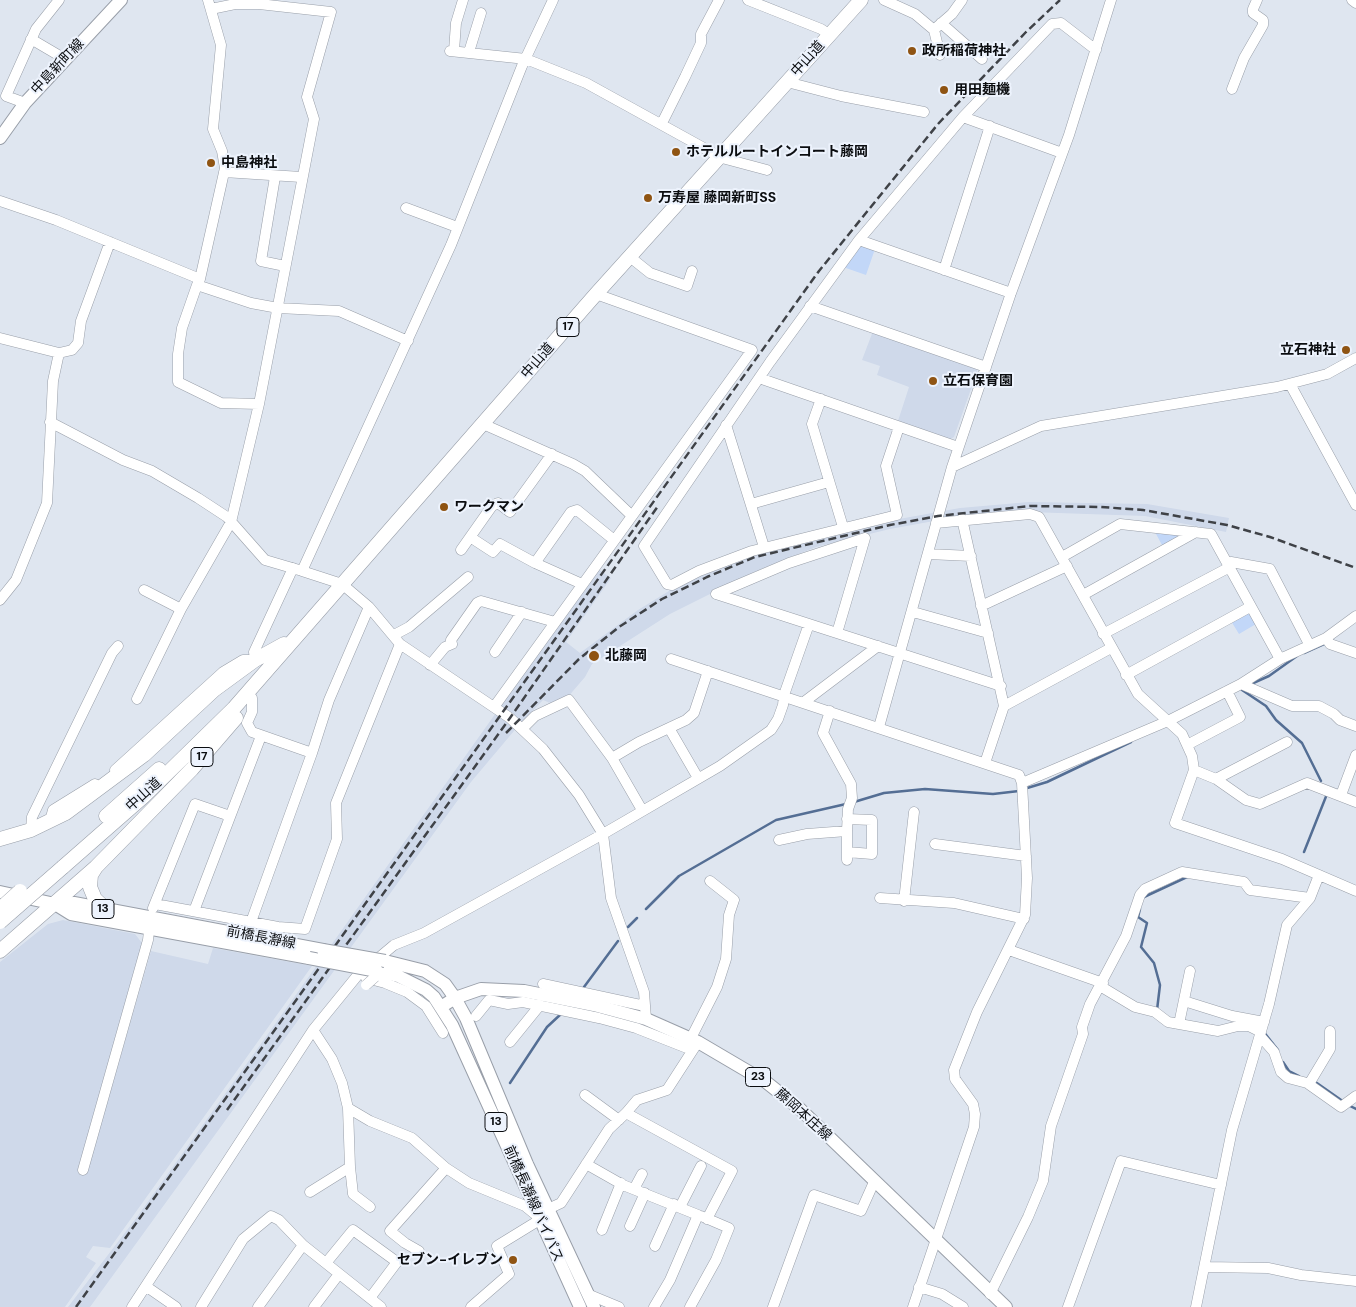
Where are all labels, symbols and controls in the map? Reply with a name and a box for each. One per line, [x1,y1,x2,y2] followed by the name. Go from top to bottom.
[28,36,88,98] street label: 中島新町線
[788,38,828,80] street label: 中山道
[922,43,1006,59] place label: 政所稲荷神社
[906,45,918,57] marker: 政所稲荷神社
[954,82,1010,98] place label: 用田麺機
[938,84,950,96] marker: 用田麺機
[686,144,868,160] place label: ホテルルートインコート藤岡
[670,146,682,158] marker: ホテルルートインコート藤岡
[221,155,277,171] place label: 中島神社
[205,157,217,169] marker: 中島神社
[658,190,776,206] place label: 万寿屋 藤岡新町SS
[642,192,654,204] marker: 万寿屋 藤岡新町SS
[557,318,579,337] road number: 17
[518,340,558,382] street label: 中山道
[1280,342,1336,358] place label: 立石神社
[1340,344,1352,356] marker: 立石神社
[943,373,1013,389] place label: 立石保育園
[927,375,939,387] marker: 立石保育園
[454,499,524,515] place label: ワークマン
[438,501,450,513] marker: ワークマン
[605,648,647,664] place label: 北藤岡
[587,649,601,663] marker: 北藤岡
[191,748,213,766] road number: 17
[123,775,165,815] street label: 中山道
[92,900,114,919] road number: 13
[225,923,297,953] street label: 前橋長瀞線
[746,1068,770,1086] road number: 23
[771,1085,835,1145] street label: 藤岡本庄線
[485,1112,507,1132] road number: 13
[500,1143,566,1265] street label: 前橋長瀞線バイパス
[397,1252,503,1268] place label: セブン-イレブン
[507,1254,519,1266] marker: セブン-イレブン

